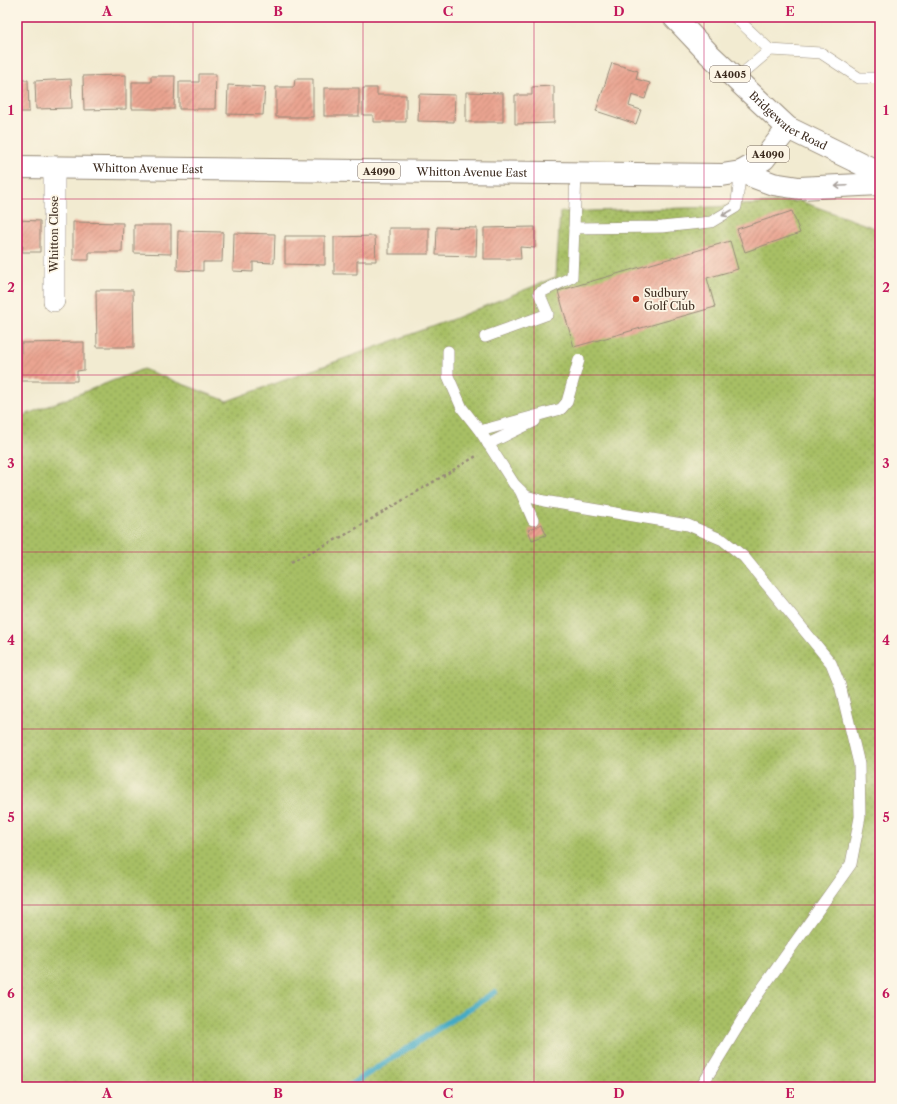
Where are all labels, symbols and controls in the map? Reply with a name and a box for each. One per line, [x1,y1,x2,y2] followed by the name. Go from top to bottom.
[101,3,113,19] text: A
[273,3,283,19] text: B
[443,3,453,19] text: C
[613,3,625,19] text: D
[785,3,795,19] text: E
[710,66,750,82] road number: A4005
[746,88,830,153] street label: Bridgewater Road
[8,102,14,118] text: 1
[883,102,889,118] text: 1
[747,146,789,162] road number: A4090
[92,161,203,176] street label: Whitton Avenue East
[358,163,400,179] road number: A4090
[416,165,527,180] street label: Whitton Avenue East
[835,182,848,189] one-way arrow
[47,196,61,273] street label: Whitton Close
[721,209,733,217] one-way arrow
[7,279,15,295] text: 2
[882,279,890,295] text: 2
[644,286,695,313] place label: Sudbury Golf Club
[631,294,641,304] marker: Sudbury Golf Club
[7,455,15,471] text: 3
[882,455,890,471] text: 3
[7,632,15,648] text: 4
[882,632,890,648] text: 4
[7,809,15,825] text: 5
[882,809,890,825] text: 5
[7,985,15,1001] text: 6
[882,985,890,1001] text: 6
[101,1085,113,1101] text: A
[273,1085,283,1101] text: B
[443,1085,453,1101] text: C
[613,1085,625,1101] text: D
[785,1085,795,1101] text: E

